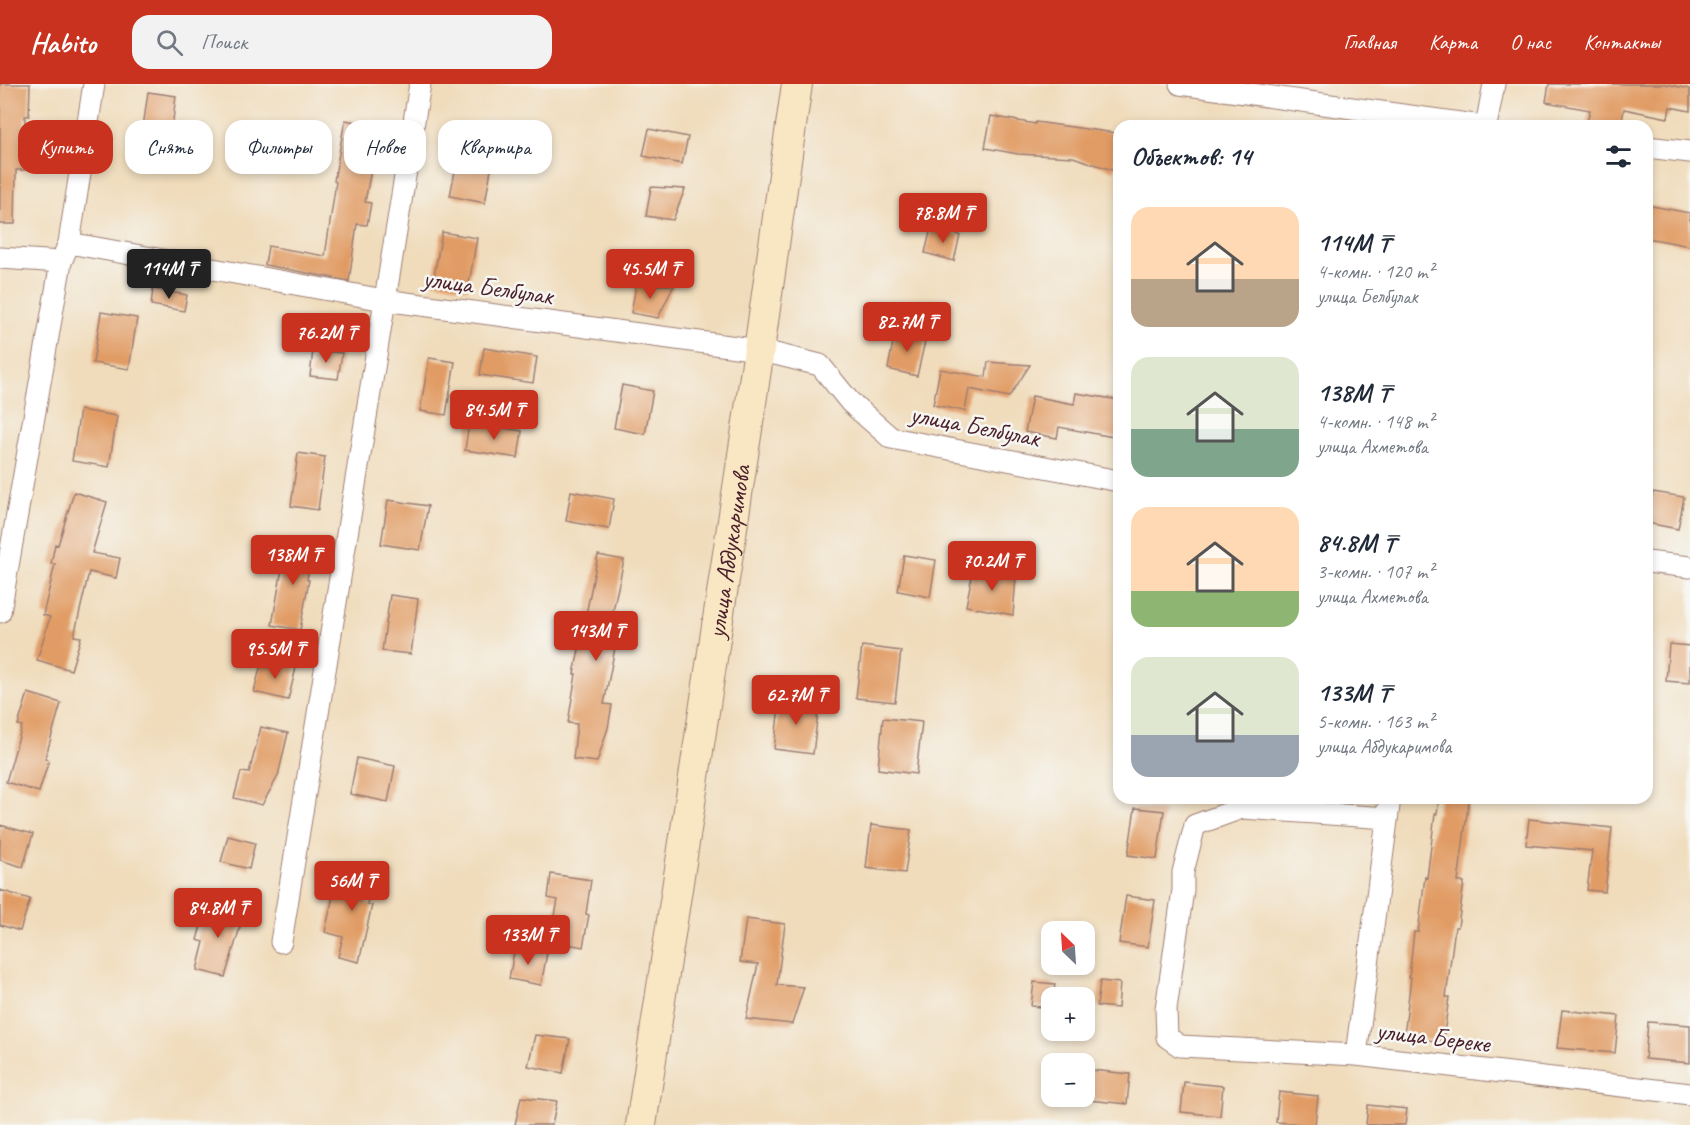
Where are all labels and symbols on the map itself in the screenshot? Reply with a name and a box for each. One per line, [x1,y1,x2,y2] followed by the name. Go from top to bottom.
[888,193,998,244] pin: 78.8M ₸
[120,249,218,300] pin: 114M ₸
[595,249,705,300] pin: 45.5M ₸
[419,261,557,313] street label: улица Белбулак
[852,302,962,353] pin: 82.7M ₸
[271,313,381,364] pin: 76.2M ₸
[439,390,549,441] pin: 84.5M ₸
[906,397,1044,455] street label: улица Белбулак
[699,461,758,642] street label: улица Абдукаримова
[244,535,342,586] pin: 138M ₸
[937,541,1047,592] pin: 70.2M ₸
[547,611,645,662] pin: 143M ₸
[220,629,330,680] pin: 95.5M ₸
[741,675,851,726] pin: 62.7M ₸
[310,861,394,912] pin: 56M ₸
[163,888,273,939] pin: 84.8M ₸
[479,915,577,966] pin: 133M ₸
[1041,921,1095,975] north arrow
[1372,1013,1493,1061] street label: улица Береке

